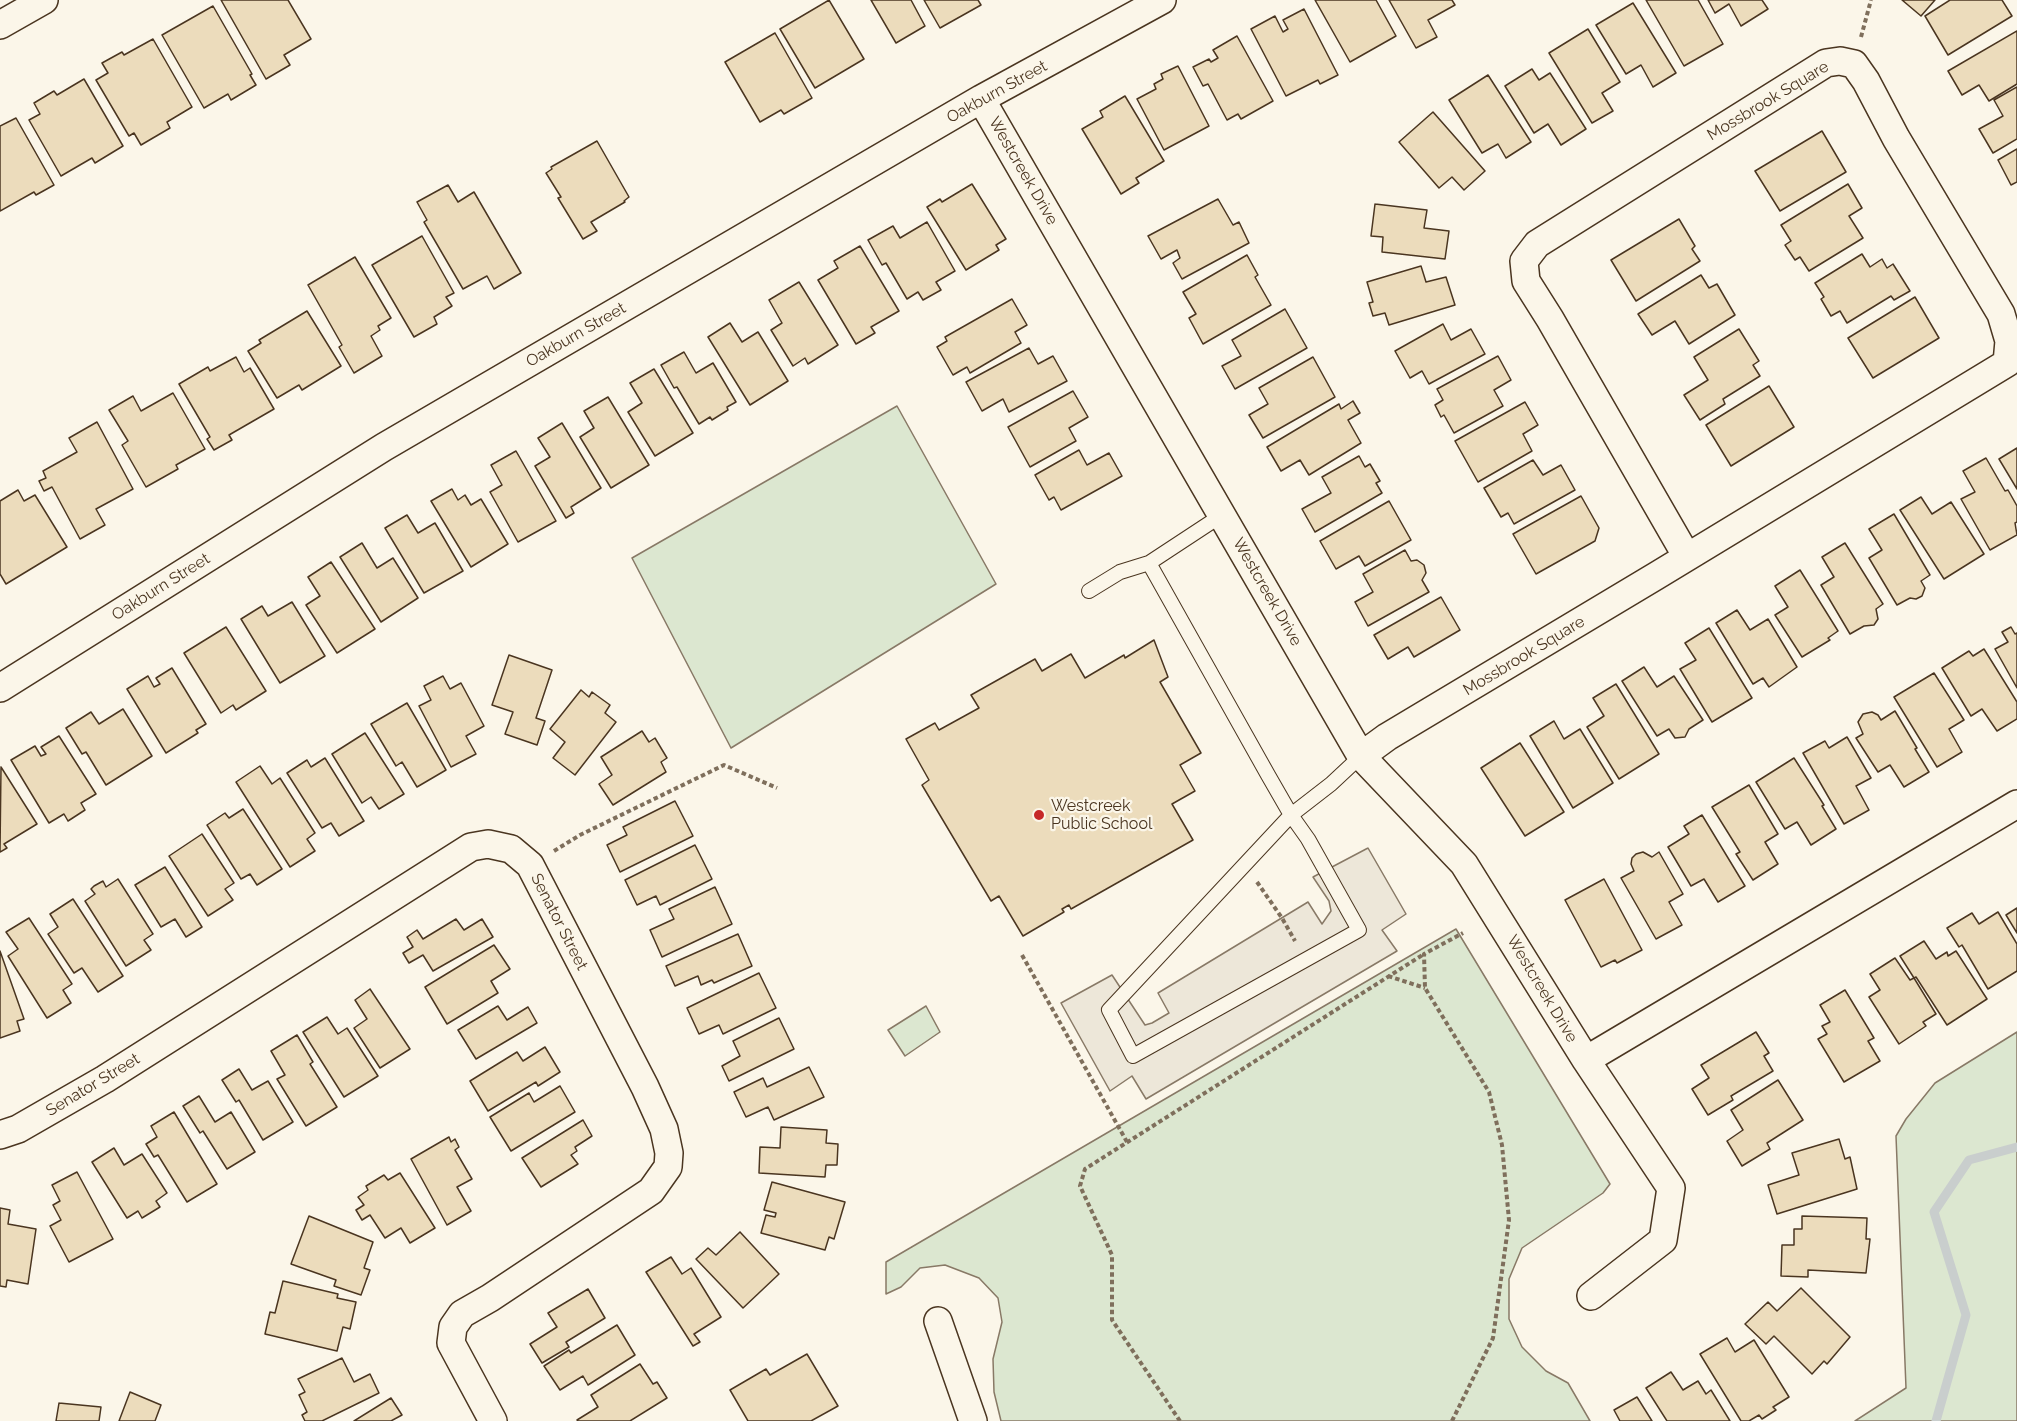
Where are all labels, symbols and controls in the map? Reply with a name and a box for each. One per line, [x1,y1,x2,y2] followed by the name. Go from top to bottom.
[943,56,1051,128] street label: Oakburn Street
[1704,57,1832,145] street label: Mossbrook Square
[984,114,1062,228] street label: Westcreek Drive
[523,299,629,371] street label: Oakburn Street
[1228,535,1306,649] street label: Westcreek Drive
[108,549,214,625] street label: Oakburn Street
[1460,612,1588,700] street label: Mossbrook Square
[1051,796,1152,834] place label: Westcreek Public School
[1032,808,1046,822] marker: Westcreek Public School
[526,870,592,974] street label: Senator Street
[1502,932,1582,1046] street label: Westcreek Drive
[43,1050,143,1120] street label: Senator Street

